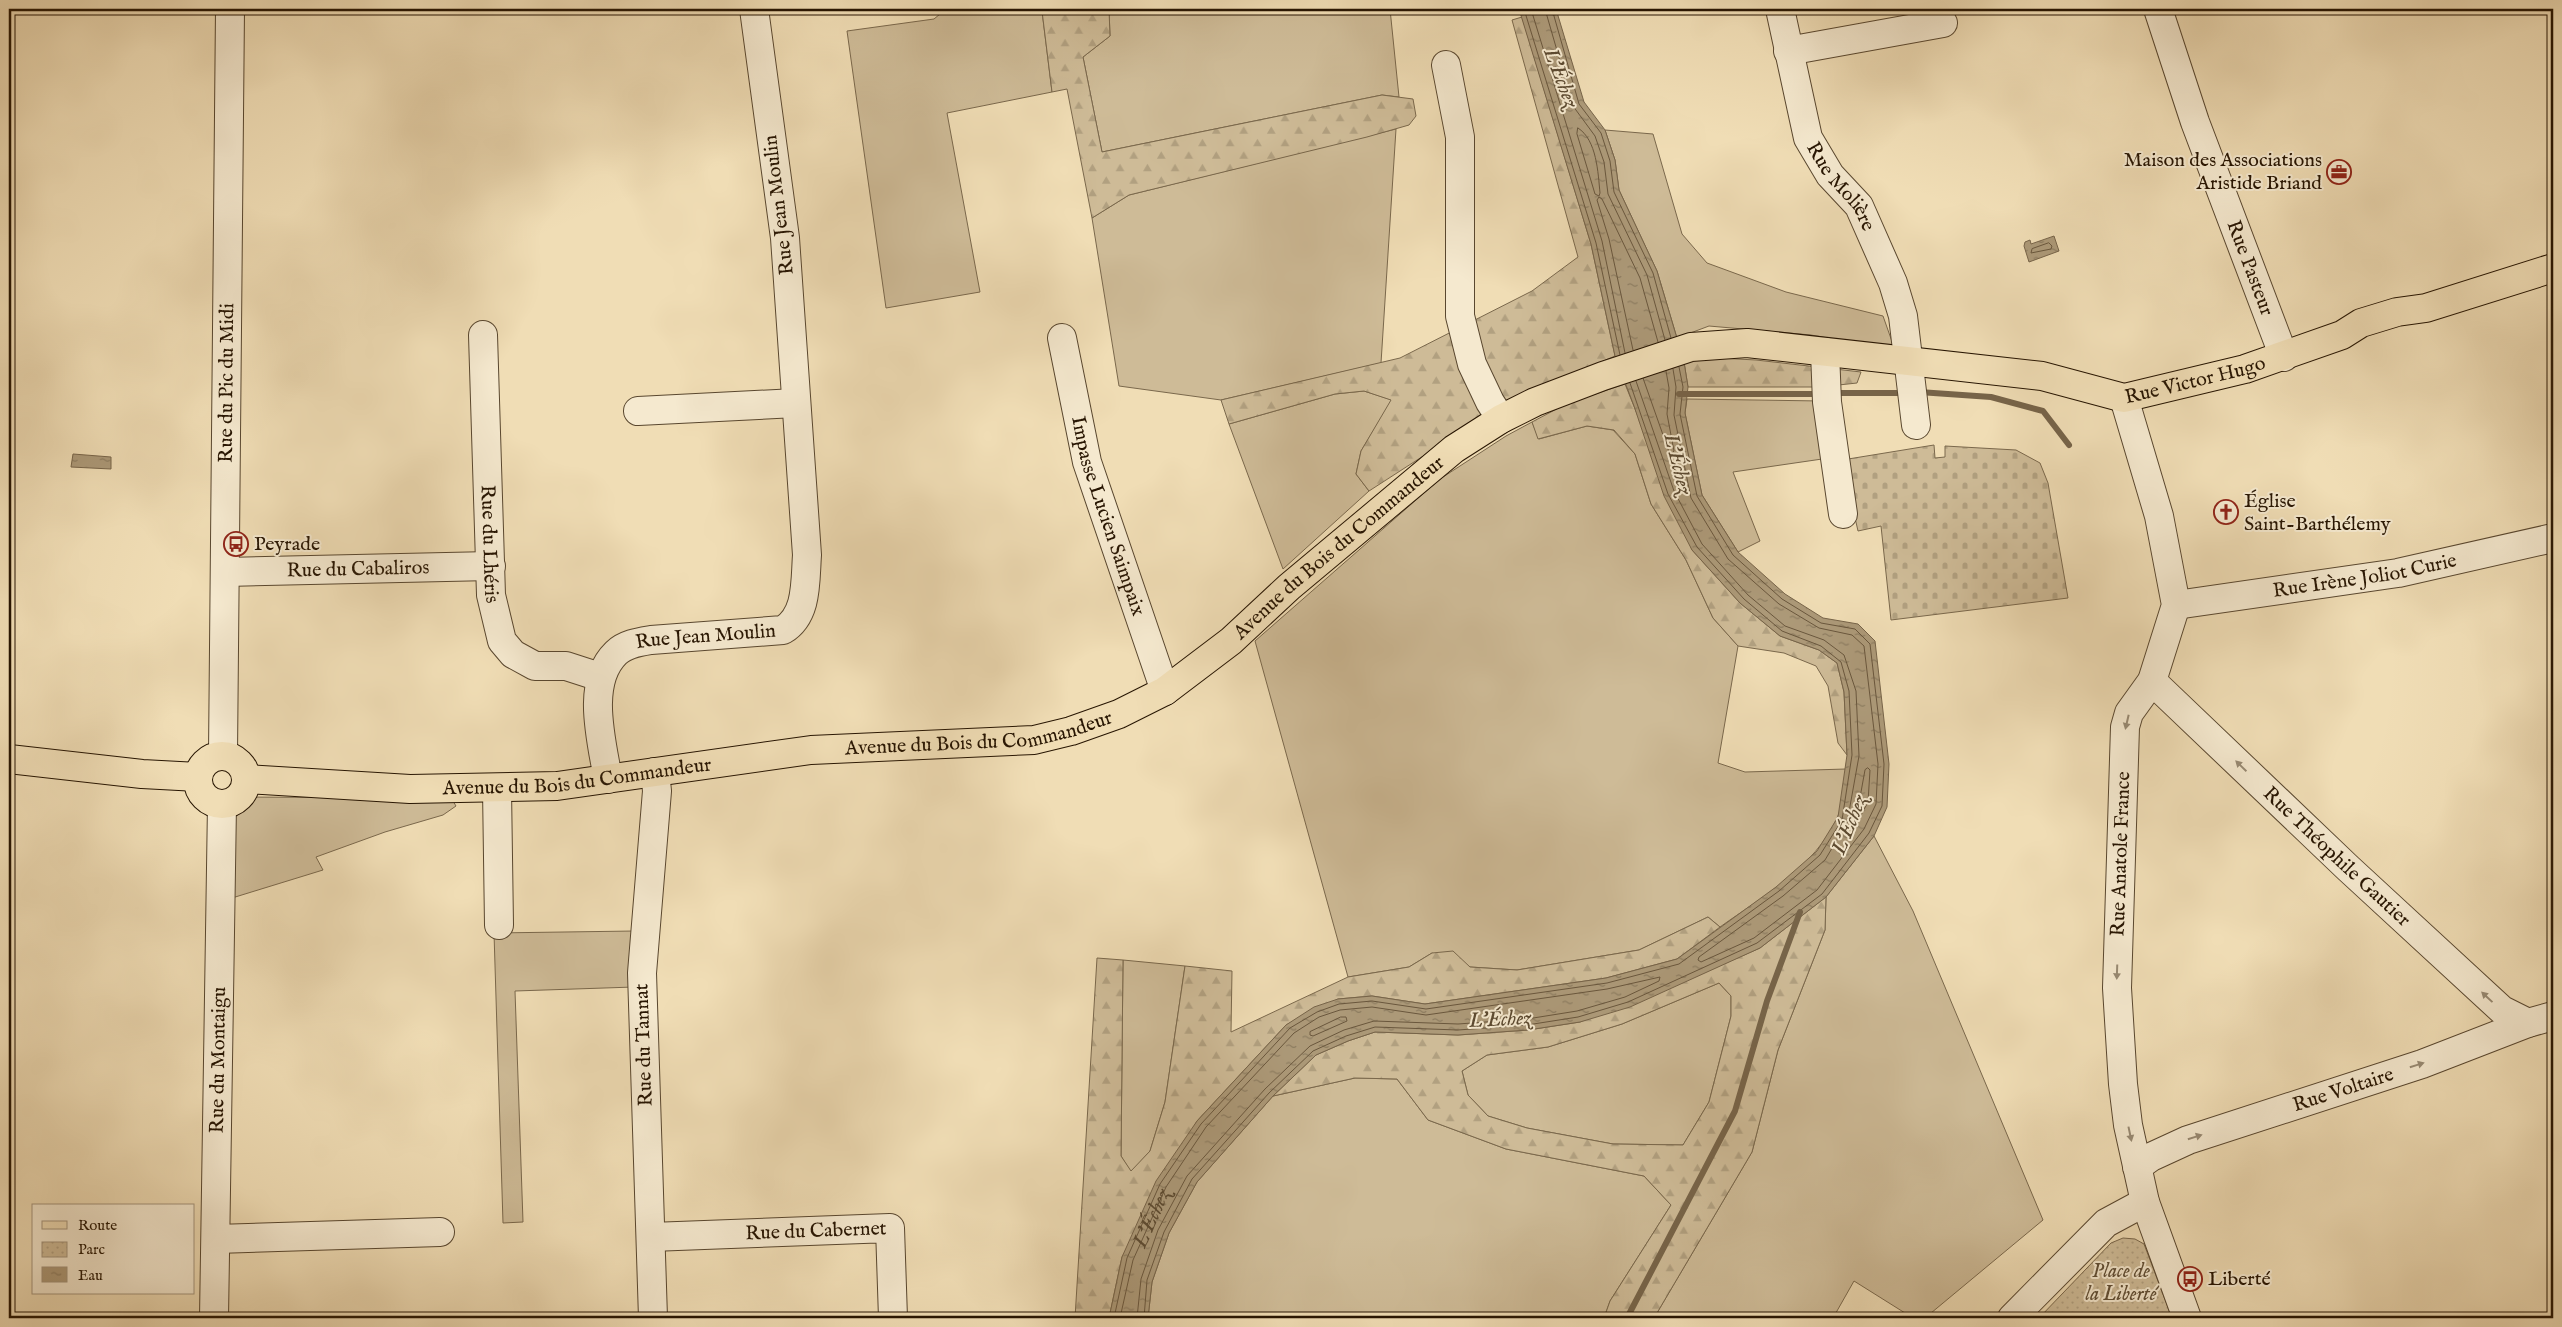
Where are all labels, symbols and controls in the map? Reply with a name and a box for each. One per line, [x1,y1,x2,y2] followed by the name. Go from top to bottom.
[1536,43,1585,114] water label: L'Échez
[758,133,800,276] street label: Rue Jean Moulin
[1801,137,1881,235] street label: Rue Molière
[2124,148,2322,196] place label: Maison des Associations Aristide Briand
[2326,159,2352,185] office icon: Maison des Associations Aristide Briand
[2221,217,2280,320] street label: Rue Pasteur
[213,303,240,463] street label: Rue du Pic du Midi
[2122,350,2269,410] street label: Rue Victor Hugo
[1066,414,1151,619] street label: Impasse Lucien Saimpaix
[1656,429,1699,499] water label: L'Échez
[1227,450,1450,646] street label: Avenue du Bois du Commandeur
[475,484,505,606] street label: Rue du Lhéris
[2244,489,2391,537] place label: Église Saint-Barthélemy
[2213,499,2239,525] church icon: Église Saint-Barthélemy
[223,531,249,557] bus stop icon: Peyrade
[254,532,320,557] place label: Peyrade
[2271,548,2459,603] street label: Rue Irène Joliot Curie
[286,555,430,583] street label: Rue du Cabaliros
[633,618,777,655] street label: Rue Jean Moulin
[844,705,1116,761] street label: Avenue du Bois du Commandeur
[2123,715,2131,730] one-way arrow
[441,752,714,801] street label: Avenue du Bois du Commandeur
[2235,760,2247,772] one-way arrow
[2106,771,2136,937] street label: Rue Anatole France
[2258,781,2416,932] street label: Rue Théophile Gautier
[1825,789,1875,860] water label: L'Échez
[2113,964,2121,980] one-way arrow
[629,983,659,1107] street label: Rue du Tannat
[204,987,232,1133] street label: Rue du Montaigu
[2481,991,2494,1002] one-way arrow
[1467,1004,1534,1035] water label: L'Échez
[2409,1061,2424,1069] one-way arrow
[2289,1062,2397,1118] street label: Rue Voltaire
[2126,1126,2134,1141] one-way arrow
[2188,1133,2203,1140] one-way arrow
[1126,1183,1178,1253] water label: L'Échez
[32,1204,195,1294] legend
[78,1216,117,1235] text: Route
[745,1216,887,1246] street label: Rue du Cabernet
[78,1240,105,1259] text: Parc
[2086,1259,2160,1307] park label: Place de la Liberté
[78,1266,103,1285] text: Eau
[2177,1266,2203,1292] bus stop icon: Liberté
[2208,1267,2271,1292] place label: Liberté

